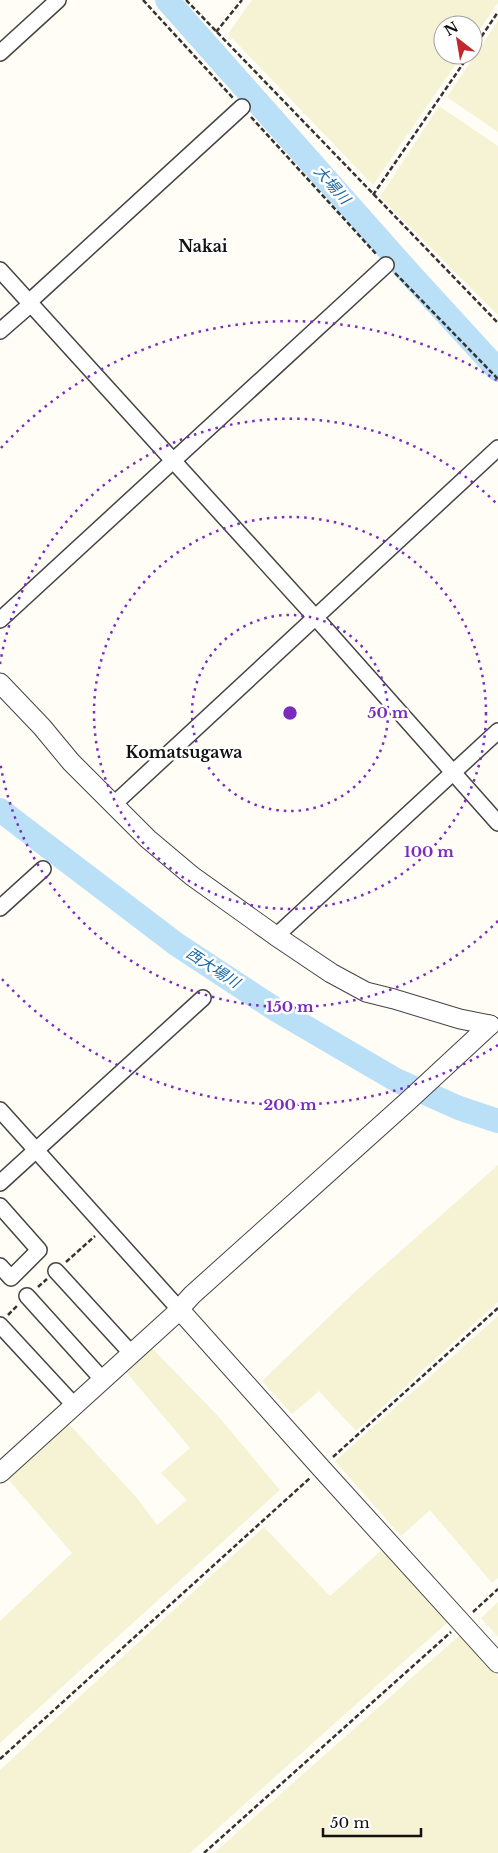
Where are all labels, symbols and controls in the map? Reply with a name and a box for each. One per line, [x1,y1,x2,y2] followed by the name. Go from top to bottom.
[433,15,483,65] north arrow
[441,18,462,40] text: N
[310,162,356,209] water label: 大場川
[178,236,228,256] district label: Nakai
[368,703,409,722] text: 50 m
[281,704,299,722] centre of rings
[126,742,242,762] district label: Komatsugawa
[404,842,454,861] text: 100 m
[183,943,245,993] water label: 西大場川
[266,997,314,1016] text: 150 m
[264,1095,317,1114] text: 200 m
[323,1806,420,1838] scale bar
[330,1813,370,1832] text: 50 m

